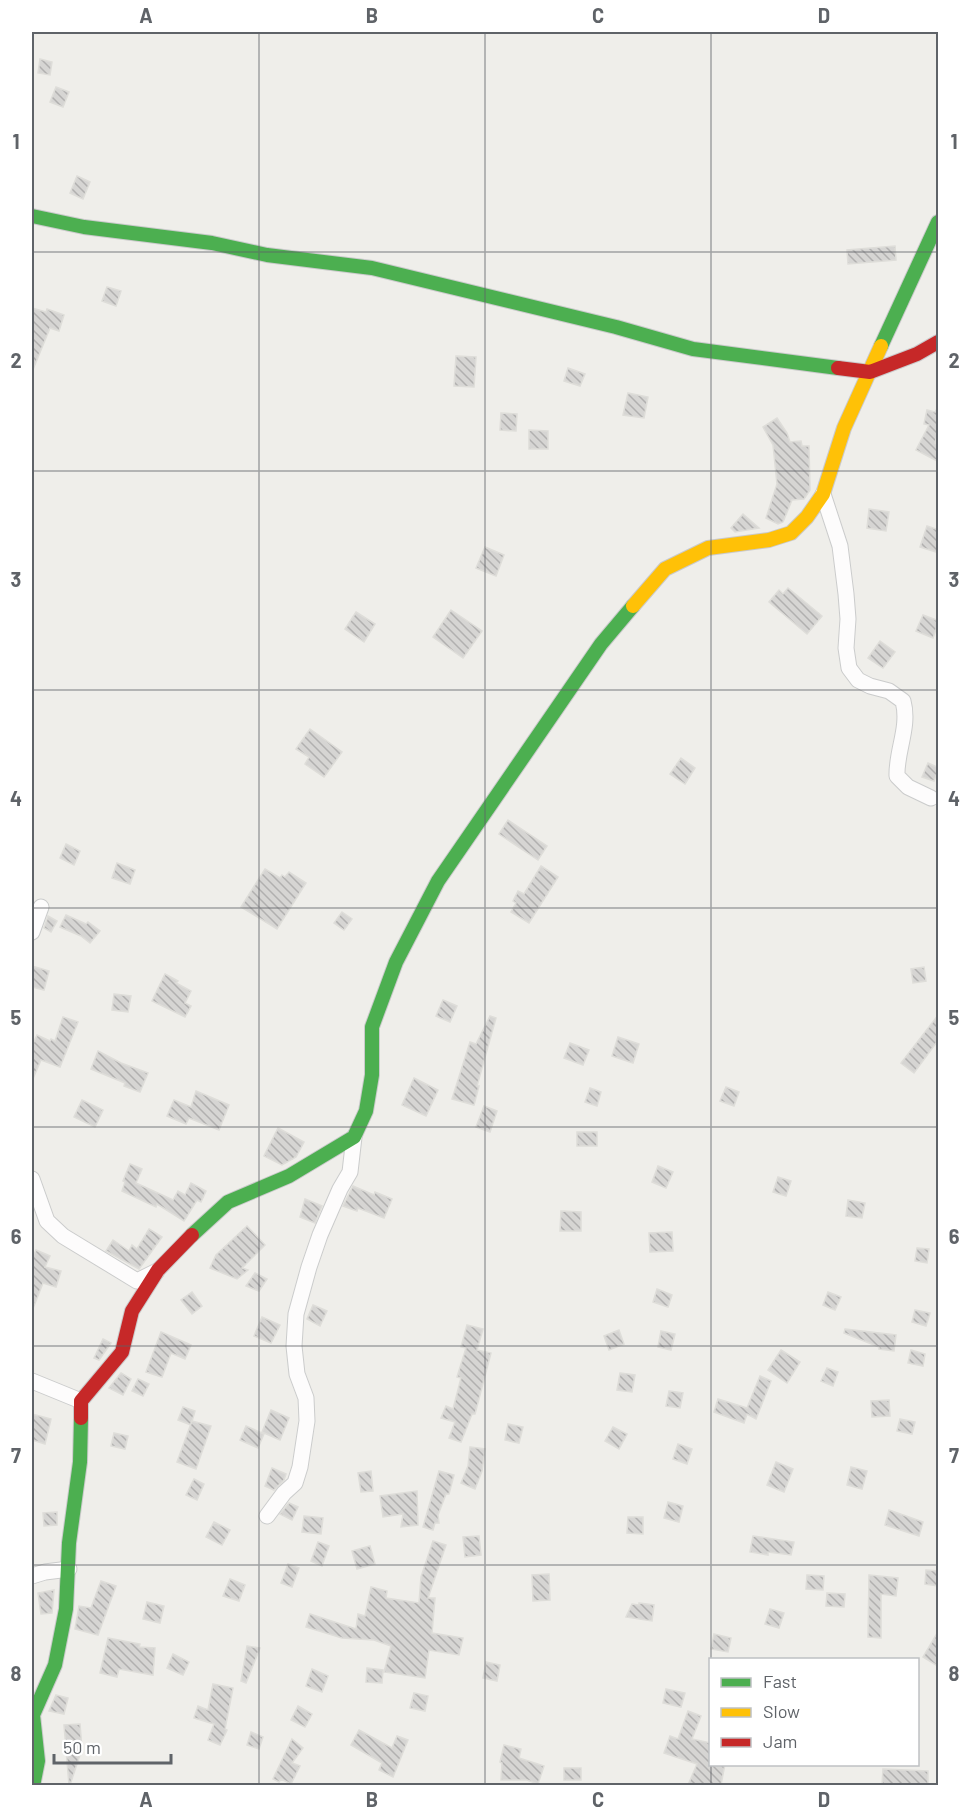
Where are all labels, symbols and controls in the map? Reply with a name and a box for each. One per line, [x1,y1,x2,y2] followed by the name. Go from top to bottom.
[139,3,153,27] text: A
[366,3,378,27] text: B
[592,3,604,27] text: C
[818,3,830,27] text: D
[12,129,20,153] text: 1
[950,129,958,153] text: 1
[10,348,22,372] text: 2
[948,348,960,372] text: 2
[11,567,21,591] text: 3
[949,567,959,591] text: 3
[10,786,22,810] text: 4
[948,786,960,810] text: 4
[11,1005,22,1029] text: 5
[949,1005,960,1029] text: 5
[11,1224,22,1248] text: 6
[949,1224,960,1248] text: 6
[11,1443,21,1467] text: 7
[949,1443,959,1467] text: 7
[709,1658,919,1766] legend
[11,1661,22,1685] text: 8
[949,1661,960,1685] text: 8
[763,1670,797,1692] text: Fast
[763,1700,800,1722] text: Slow
[54,1727,171,1765] scale bar
[763,1730,797,1752] text: Jam
[63,1736,101,1758] text: 50 m
[139,1787,153,1811] text: A
[366,1787,378,1811] text: B
[592,1787,604,1811] text: C
[818,1787,830,1811] text: D

